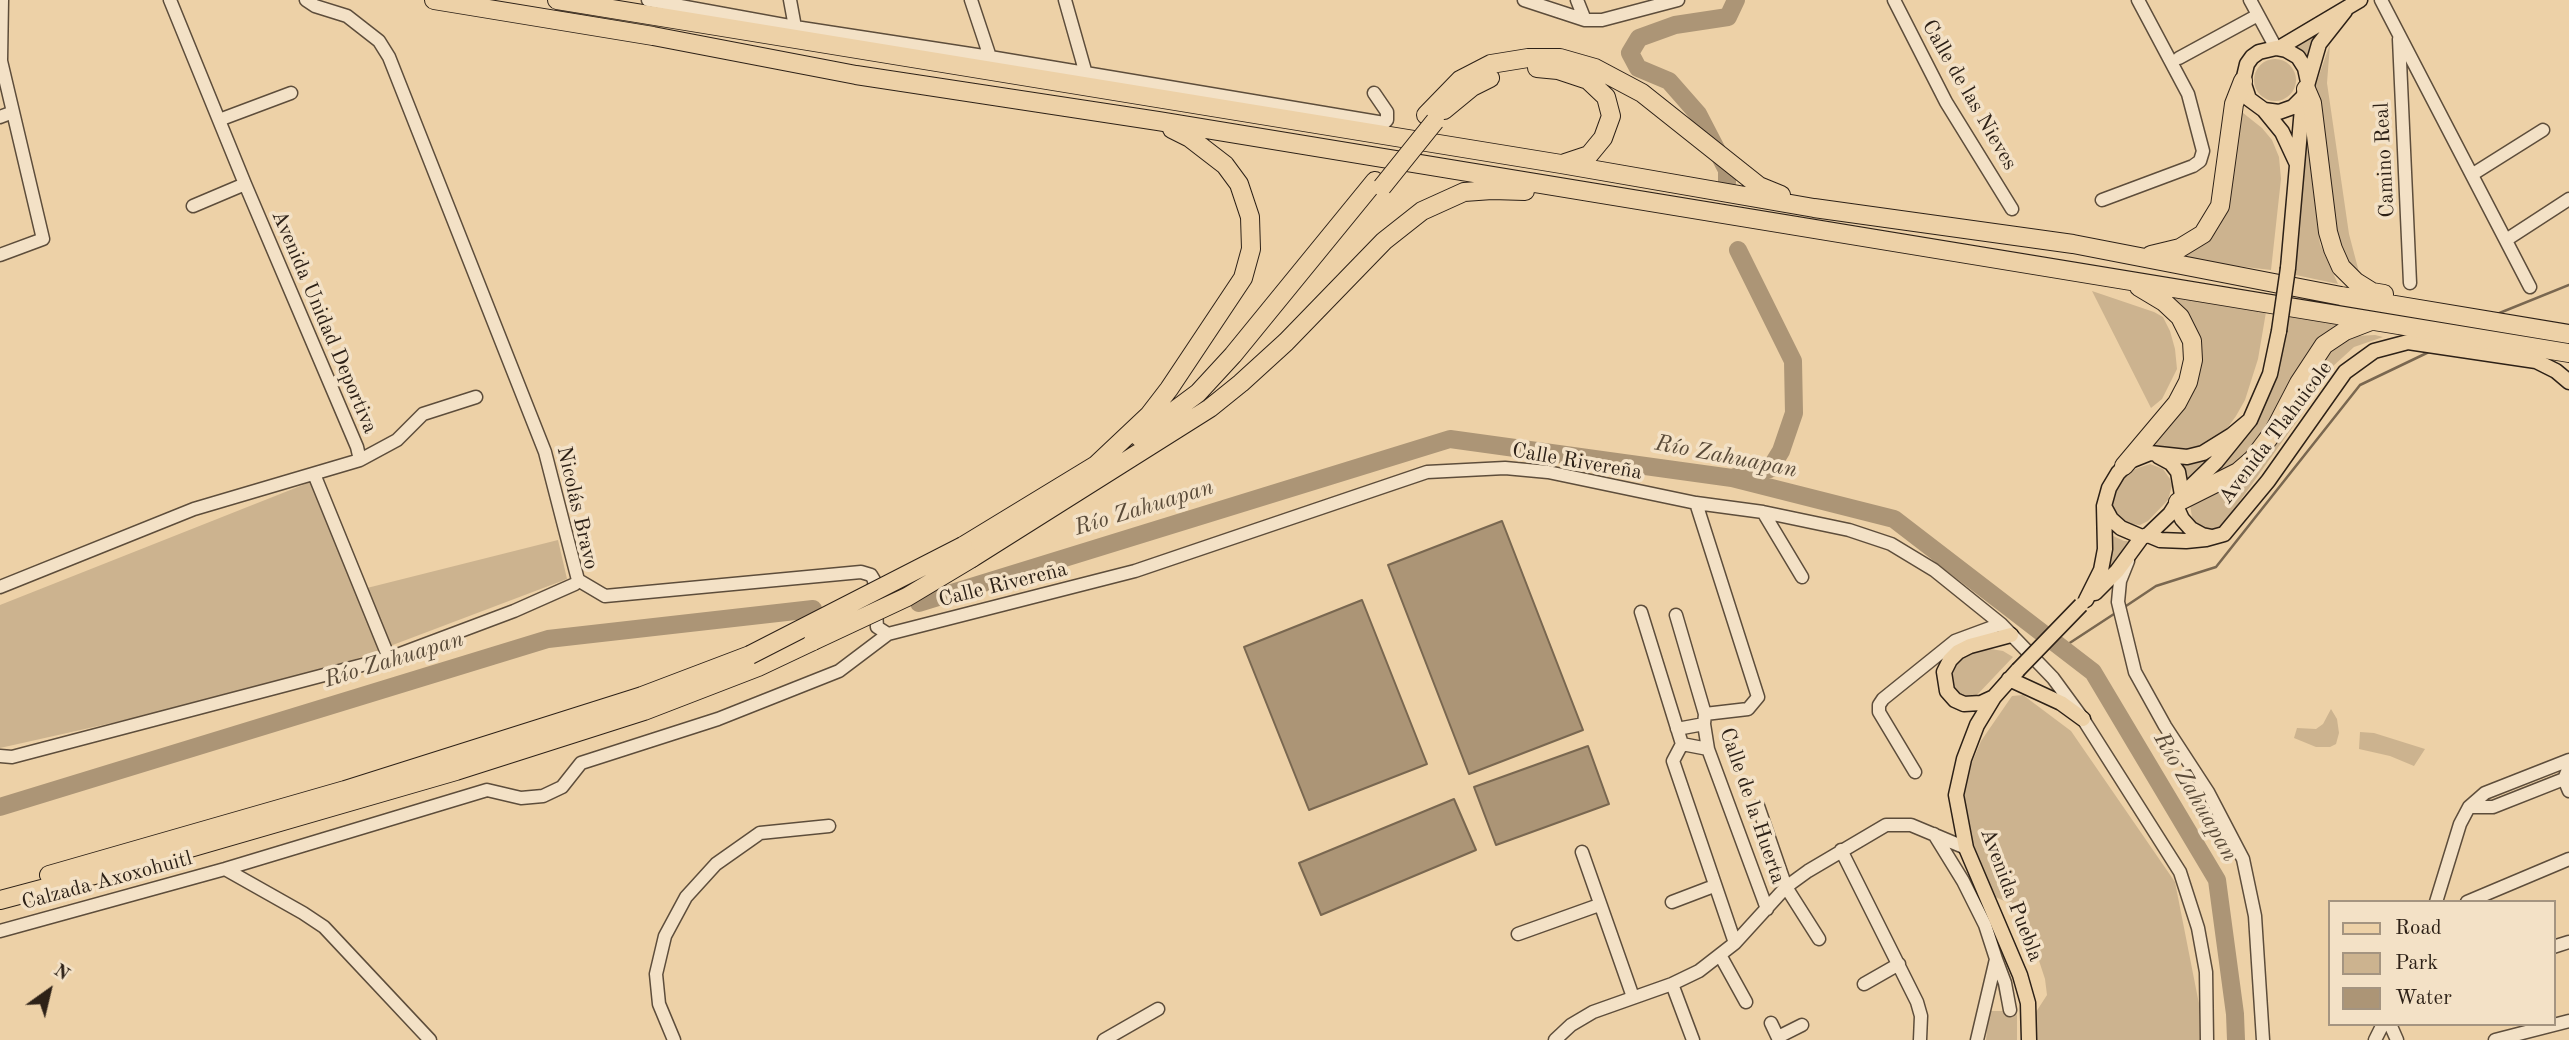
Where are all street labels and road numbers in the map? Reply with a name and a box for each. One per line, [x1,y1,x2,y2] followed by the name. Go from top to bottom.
[1916,15,2022,175] street label: Calle de las Nieves
[2369,102,2401,218] street label: Camino Real
[265,207,383,437] street label: Avenida Unidad Deportiva
[2214,356,2338,510] street label: Avenida Tlahuicole
[1510,438,1644,486] street label: Calle Rivereña
[551,444,603,572] street label: Nicolás Bravo
[936,557,1070,613] street label: Calle Rivereña
[1713,725,1791,887] street label: Calle de la Huerta
[1974,825,2048,965] street label: Avenida Puebla
[19,846,195,916] street label: Calzada Axoxohuitl

